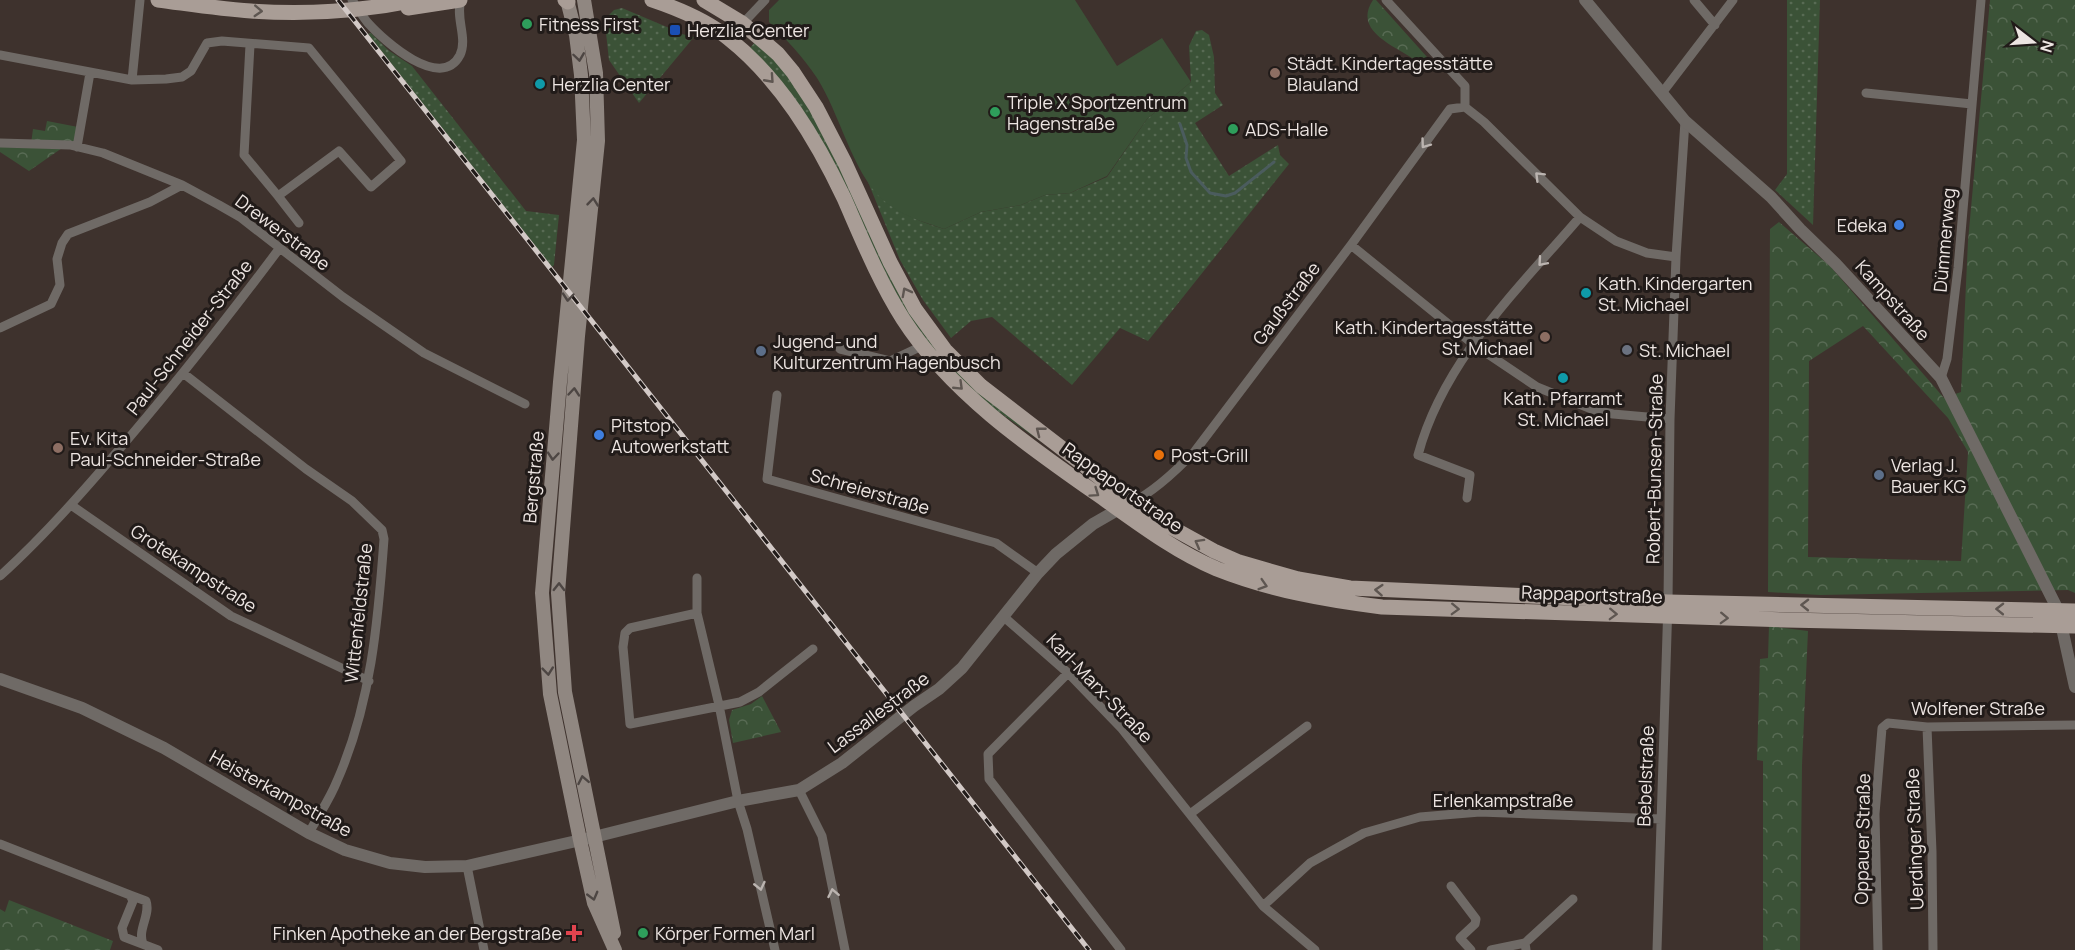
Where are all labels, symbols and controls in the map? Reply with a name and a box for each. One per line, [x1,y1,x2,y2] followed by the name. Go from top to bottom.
[254,5,263,18] one-way arrow
[539,12,639,36] place label: Fitness First
[2003,12,2063,72] north arrow
[520,17,534,31] marker: Fitness First
[687,18,810,42] place label: Herzlia-Center
[668,23,682,37] marker: Herzlia-Center
[2035,38,2060,55] text: N
[1287,51,1493,96] place label: Städt. Kindertagesstätte Blauland
[572,53,585,62] one-way arrow
[1268,66,1282,80] marker: Städt. Kindertagesstätte Blauland
[552,72,671,96] place label: Herzlia Center
[763,72,774,83] one-way arrow
[533,77,547,91] marker: Herzlia Center
[1007,90,1187,135] place label: Triple X Sportzentrum Hagenstraße
[988,105,1002,119] marker: Triple X Sportzentrum Hagenstraße
[1245,117,1328,141] place label: ADS-Halle
[1226,122,1240,136] marker: ADS-Halle
[1421,137,1432,148] one-way arrow
[1535,172,1546,183] one-way arrow
[1927,187,1961,293] street label: Dümmerweg
[231,188,335,276] street label: Drewerstraße
[586,197,598,206] one-way arrow
[1837,213,1887,237] place label: Edeka
[1892,218,1906,232] marker: Edeka
[121,254,257,420] street label: Paul-Schneider-Straße
[1538,255,1549,266] one-way arrow
[1850,255,1936,345] street label: Kampstraße
[1247,257,1325,349] street label: Gaußstraße
[1598,271,1753,316] place label: Kath. Kindergarten St. Michael
[1579,286,1593,300] marker: Kath. Kindergarten St. Michael
[902,288,913,298] one-way arrow
[562,292,575,301] one-way arrow
[1335,315,1533,360] place label: Kath. Kindertagesstätte St. Michael
[773,329,1001,374] place label: Jugend- und Kulturzentrum Hagenbusch
[1538,330,1552,344] marker: Kath. Kindertagesstätte St. Michael
[1639,338,1730,362] place label: St. Michael
[1620,343,1634,357] marker: St. Michael
[754,344,768,358] marker: Jugend- und Kulturzentrum Hagenbusch
[1556,371,1570,385] marker: Kath. Pfarramt St. Michael
[1640,374,1668,564] street label: Robert-Bunsen-Straße
[952,379,962,390] one-way arrow
[1503,386,1623,431] place label: Kath. Pfarramt St. Michael
[567,388,580,397] one-way arrow
[611,413,729,458] place label: Pitstop Autowerkstatt
[70,426,261,471] place label: Ev. Kita Paul-Schneider-Straße
[592,428,606,442] marker: Pitstop Autowerkstatt
[1036,428,1047,439] one-way arrow
[517,430,549,524] street label: Bergstraße
[1058,437,1188,537] street label: Rappaportstraße
[51,441,65,455] marker: Ev. Kita Paul-Schneider-Straße
[1171,443,1248,467] place label: Post-Grill
[1152,448,1166,462] marker: Post-Grill
[547,452,560,461] one-way arrow
[1891,453,1966,498] place label: Verlag J. Bauer KG
[807,462,933,520] street label: Schreierstraße
[1872,468,1886,482] marker: Verlag J. Bauer KG
[1088,485,1099,496] one-way arrow
[126,518,262,618] street label: Grotekampstraße
[1195,539,1206,550] one-way arrow
[339,542,377,684] street label: Wittenfeldstraße
[1257,578,1268,590] one-way arrow
[1521,580,1663,608] street label: Rappaportstraße
[553,582,565,591] one-way arrow
[1374,584,1383,597] one-way arrow
[1800,599,1809,612] one-way arrow
[1451,603,1460,615] one-way arrow
[1995,603,2004,615] one-way arrow
[1609,608,1618,621] one-way arrow
[1720,612,1729,625] one-way arrow
[1042,628,1158,748] street label: Karl-Marx-Straße
[822,666,934,758] street label: Lassallestraße
[541,667,554,676] one-way arrow
[1911,696,2045,720] street label: Wolfener Straße
[1631,725,1659,827] street label: Bebelstraße
[206,744,356,842] street label: Heisterkampstraße
[1900,768,1928,910] street label: Uerdinger Straße
[1849,773,1875,905] street label: Oppauer Straße
[577,775,590,785] one-way arrow
[1433,788,1573,812] street label: Erlenkampstraße
[753,881,766,891] one-way arrow
[827,888,840,898] one-way arrow
[586,891,599,901] one-way arrow
[273,921,562,945] place label: Finken Apotheke an der Bergstraße
[655,921,815,945] place label: Körper Formen Marl
[567,926,581,940] marker: Finken Apotheke an der Bergstraße
[636,926,650,940] marker: Körper Formen Marl

